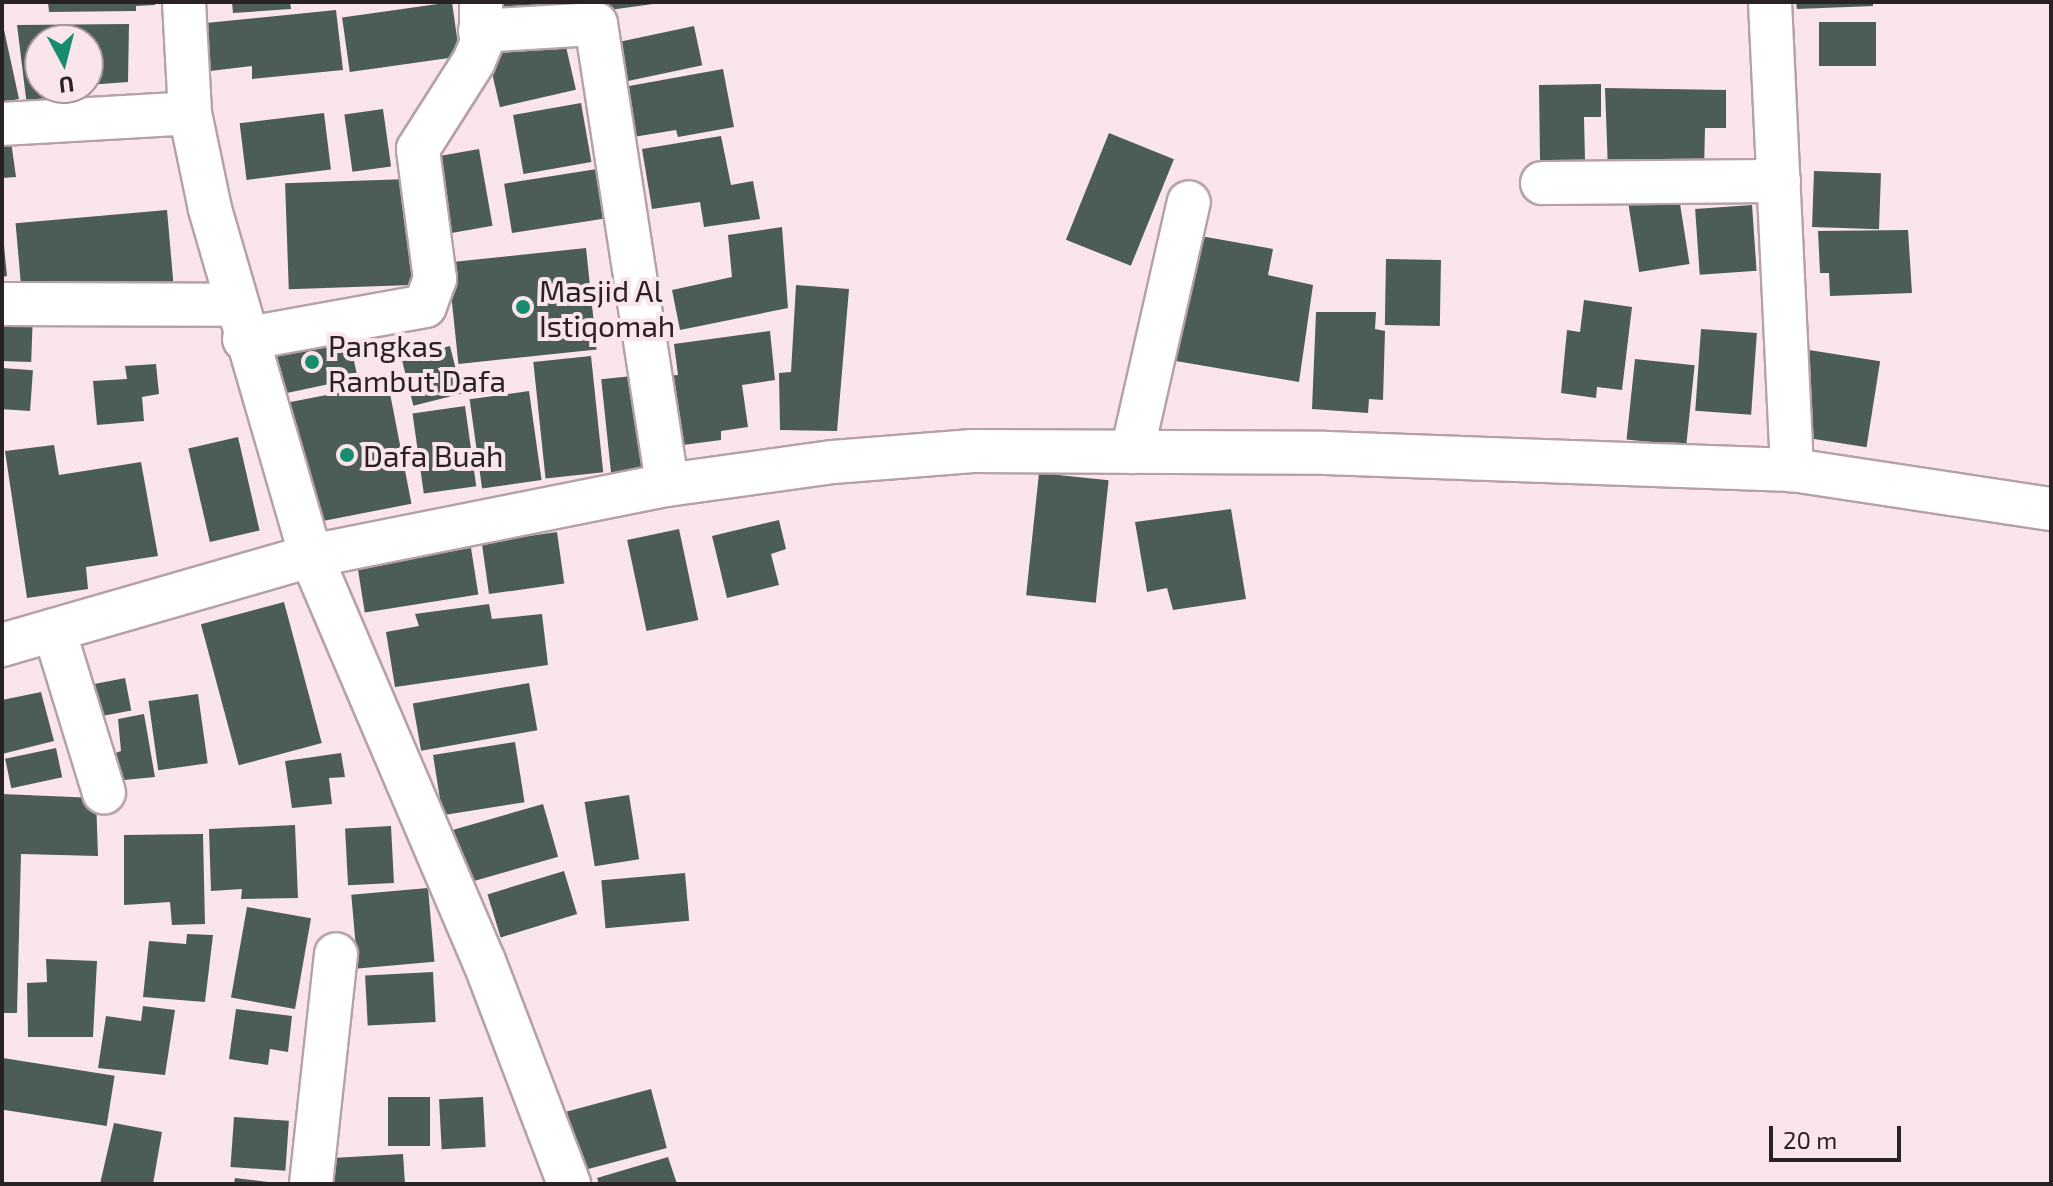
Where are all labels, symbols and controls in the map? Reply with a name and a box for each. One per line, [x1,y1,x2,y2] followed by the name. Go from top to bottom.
[24,24,104,104] north arrow
[58,72,76,100] text: U
[539,272,675,342] place label: Masjid Al Istiqomah
[514,298,532,316] marker: Masjid Al Istiqomah
[328,327,506,398] place label: Pangkas Rambut Dafa
[303,353,321,371] marker: Pangkas Rambut Dafa
[363,437,504,473] place label: Dafa Buah
[338,446,356,464] marker: Dafa Buah
[1773,1110,1905,1160] scale bar
[1783,1125,1837,1154] text: 20 m

